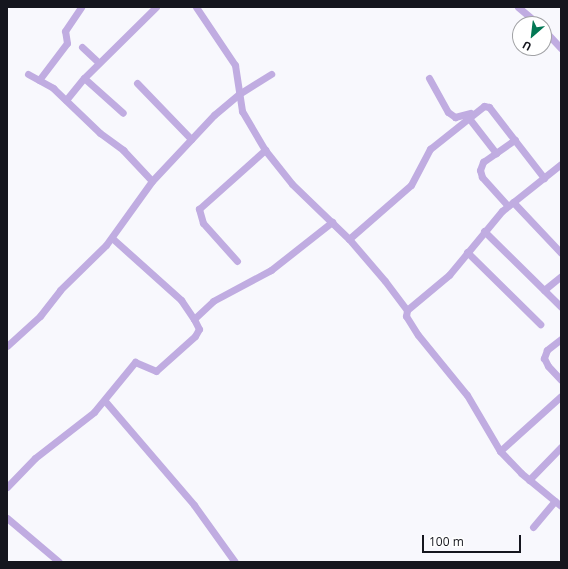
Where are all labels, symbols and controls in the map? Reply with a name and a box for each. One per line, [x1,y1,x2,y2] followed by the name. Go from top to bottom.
[512,16,552,56] north arrow
[519,38,534,55] text: U
[424,527,523,553] scale bar
[429,533,464,550] text: 100 m

